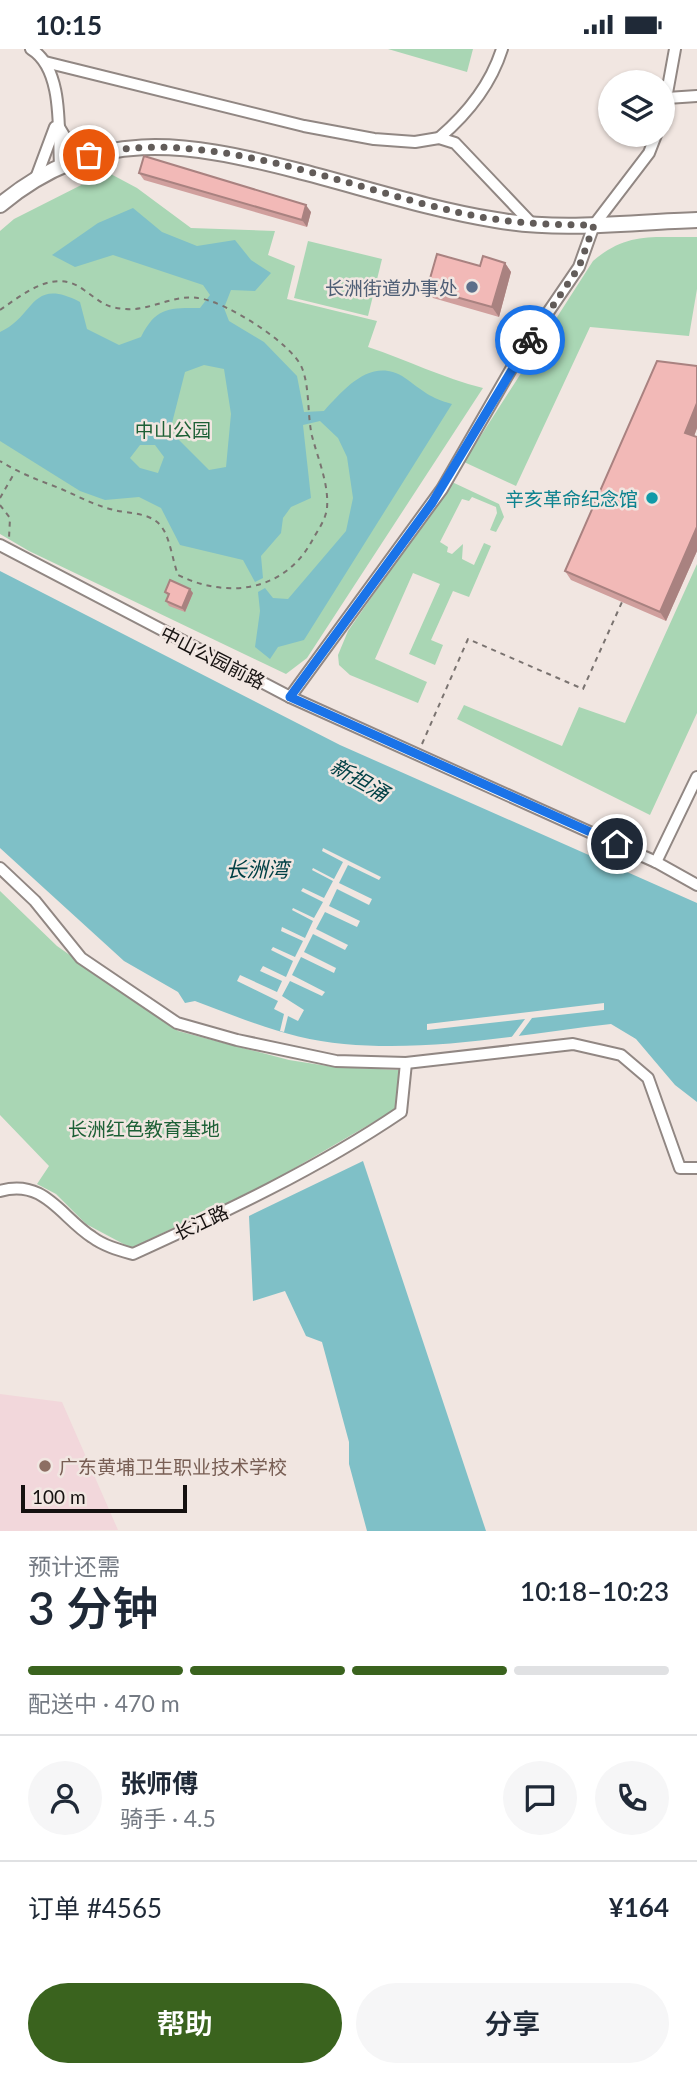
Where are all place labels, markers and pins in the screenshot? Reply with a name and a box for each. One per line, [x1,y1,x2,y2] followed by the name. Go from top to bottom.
[59,125,119,185] pin
[325,276,458,299] place label: 长洲街道办事处
[464,279,480,295] marker: 长洲街道办事处
[505,487,638,510] place label: 辛亥革命纪念馆
[644,490,660,506] marker: 辛亥革命纪念馆
[587,814,647,874] pin
[59,1455,287,1478] place label: 广东黄埔卫生职业技术学校
[37,1458,53,1474] marker: 广东黄埔卫生职业技术学校

